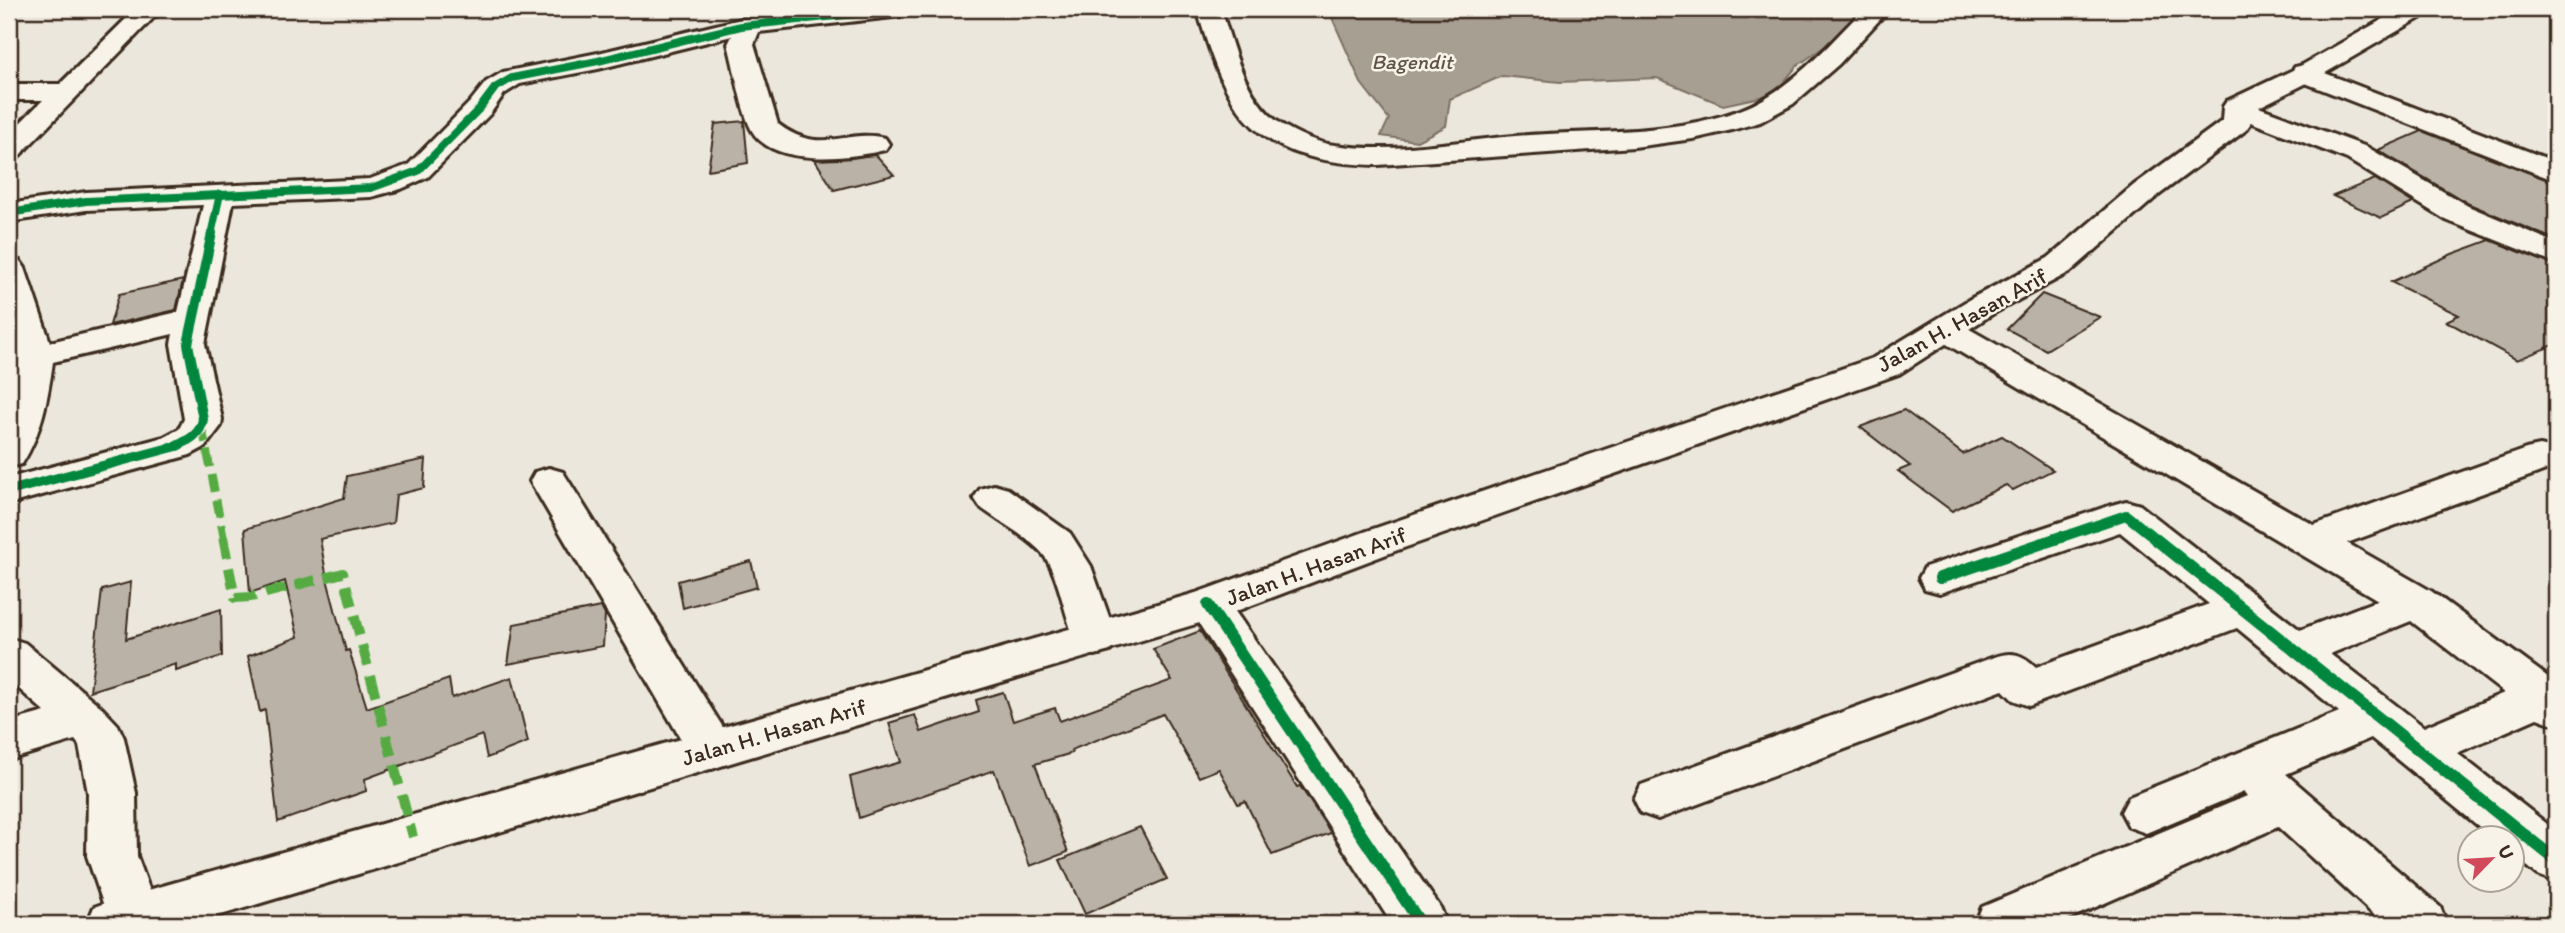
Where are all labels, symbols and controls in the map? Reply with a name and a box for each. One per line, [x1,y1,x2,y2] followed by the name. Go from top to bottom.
[1371,49,1455,74] water label: Bagendit
[1872,262,2052,378] street label: Jalan H. Hasan Arif
[1222,520,1410,612] street label: Jalan H. Hasan Arif
[679,692,869,772] street label: Jalan H. Hasan Arif
[2456,824,2526,894] north arrow
[2493,841,2519,863] text: U

